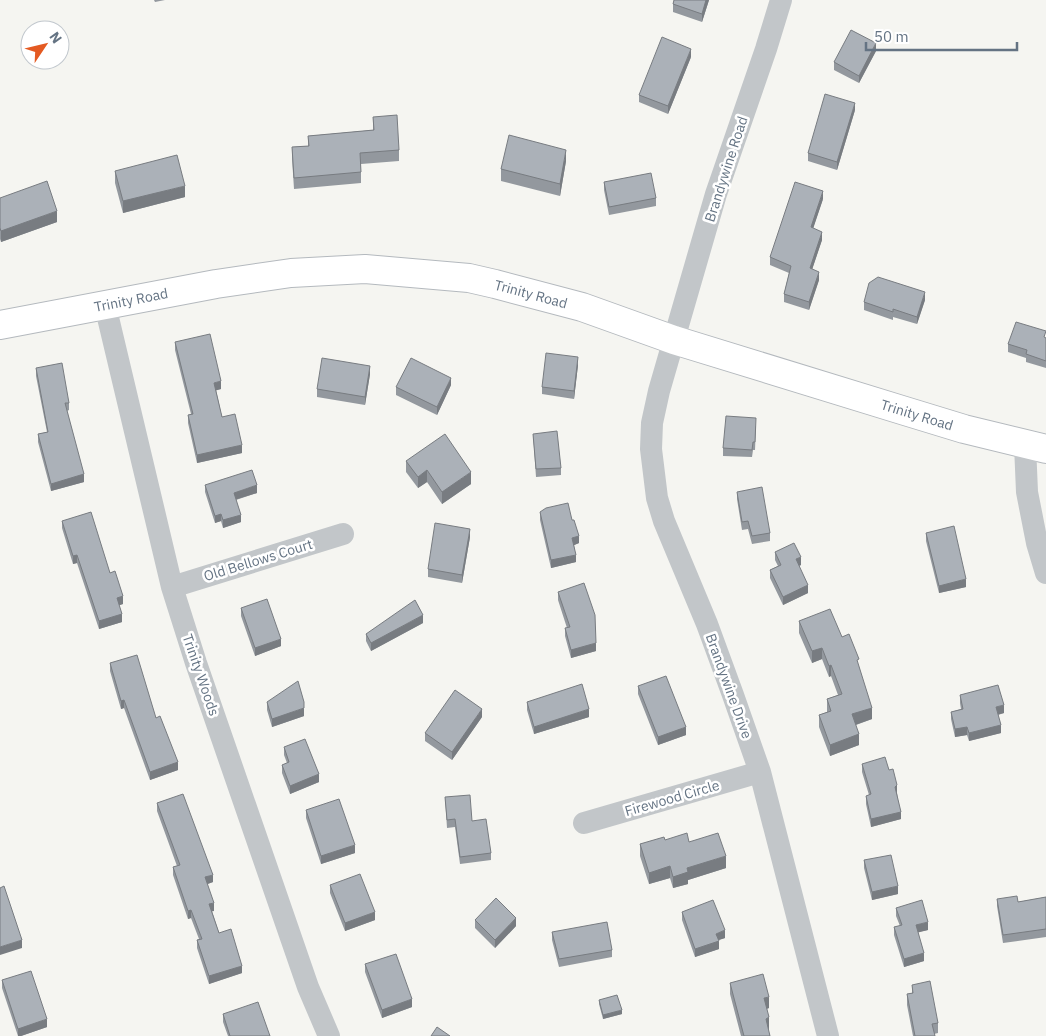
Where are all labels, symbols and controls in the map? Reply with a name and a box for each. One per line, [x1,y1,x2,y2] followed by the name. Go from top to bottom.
[20,20,70,70] north arrow
[866,20,1017,52] scale bar
[874,27,909,46] text: 50 m
[45,28,66,47] text: N
[700,114,752,224] street label: Brandywine Road
[493,276,569,312] street label: Trinity Road
[93,284,169,316] street label: Trinity Road
[879,395,955,435] street label: Trinity Road
[201,535,315,585] street label: Old Bellows Court
[702,631,756,741] street label: Brandywine Drive
[179,632,223,719] street label: Trinity Woods
[623,776,722,820] street label: Firewood Circle

